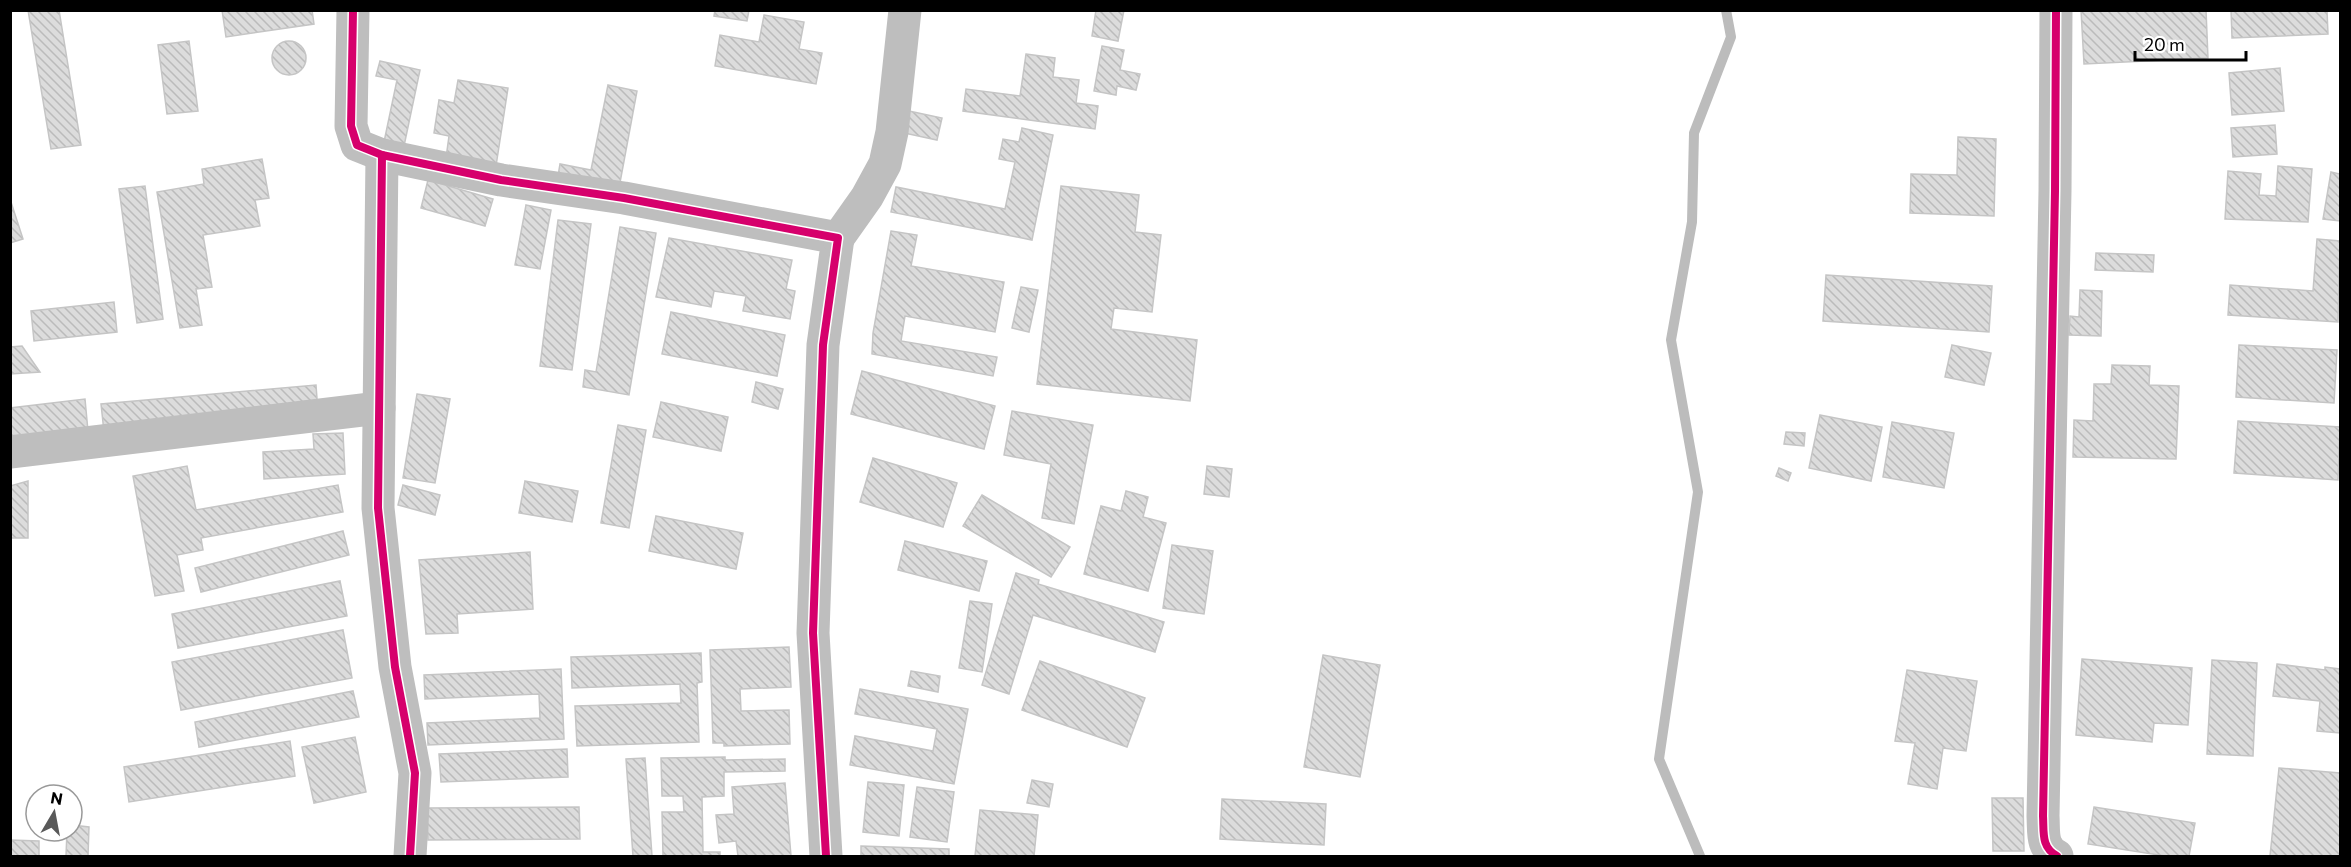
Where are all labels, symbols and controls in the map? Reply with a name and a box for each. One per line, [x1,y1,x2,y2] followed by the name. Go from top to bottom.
[2135,24,2246,62] scale bar
[2144,33,2185,55] text: 20 m
[24,783,84,843] north arrow
[49,787,64,808] text: N

